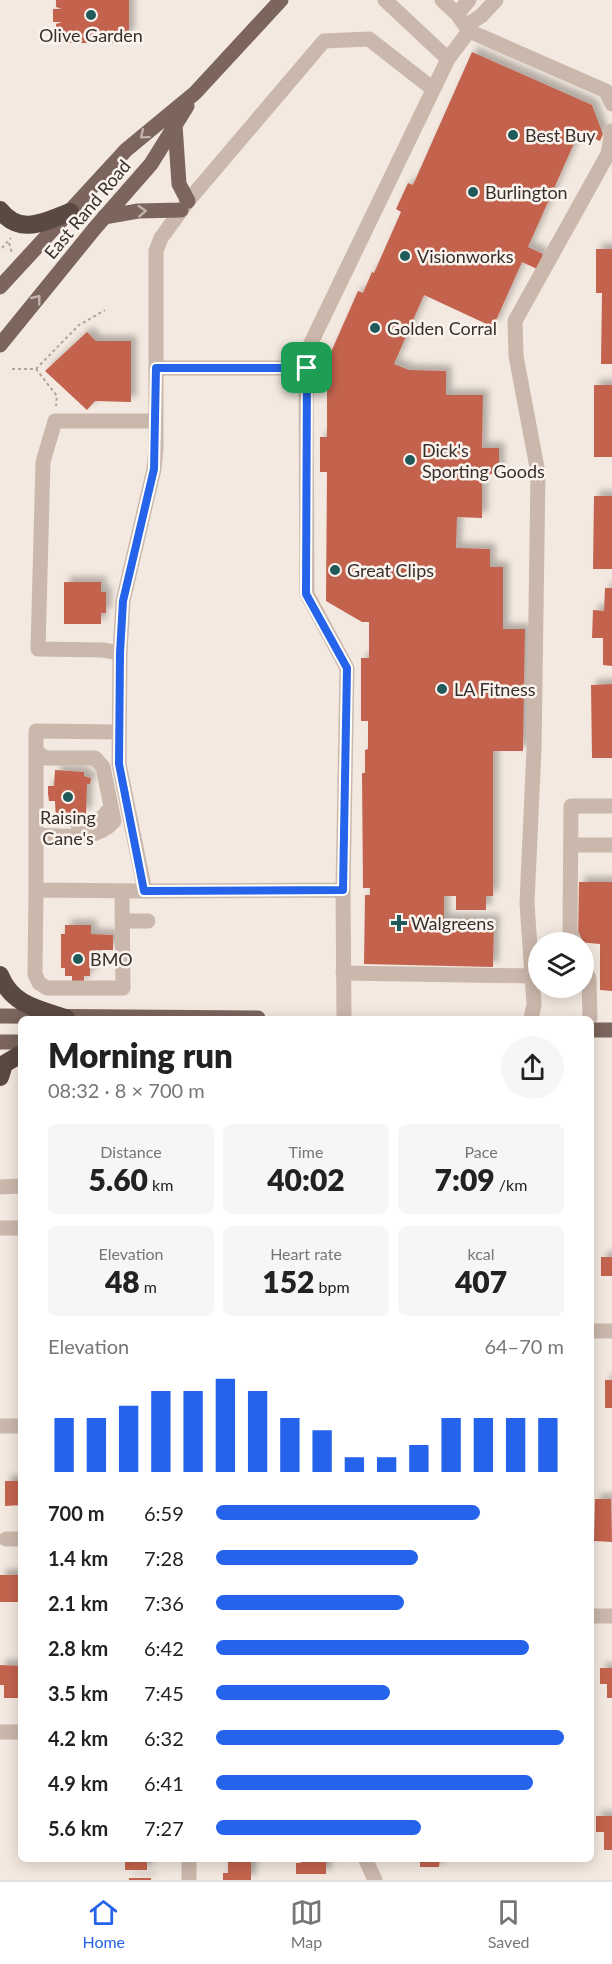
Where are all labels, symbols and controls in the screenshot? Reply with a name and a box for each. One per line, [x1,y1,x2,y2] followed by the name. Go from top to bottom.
[84,8,98,22] marker: Olive Garden
[39,24,143,46] place label: Olive Garden
[525,124,596,146] place label: Best Buy
[140,128,151,139] one-way arrow
[506,128,520,142] marker: Best Buy
[39,155,135,263] street label: East Rand Road
[485,181,568,203] place label: Burlington
[466,185,480,199] marker: Burlington
[137,204,146,217] one-way arrow
[417,245,514,267] place label: Visionworks
[398,249,412,263] marker: Visionworks
[29,295,40,306] one-way arrow
[387,317,497,339] place label: Golden Corral
[368,321,382,335] marker: Golden Corral
[281,342,332,393] pin
[290,351,323,384] icon: arrive
[422,439,545,482] place label: Dick's Sporting Goods
[403,453,417,467] marker: Dick's Sporting Goods
[347,559,434,581] place label: Great Clips
[328,563,342,577] marker: Great Clips
[454,678,536,700] place label: LA Fitness
[435,682,449,696] marker: LA Fitness
[61,790,75,804] marker: Raising Cane's
[40,806,96,849] place label: Raising Cane's
[411,912,494,934] place label: Walgreens
[392,916,406,930] marker: Walgreens
[528,932,594,998] map controls
[528,932,594,998] button: layers
[90,948,133,970] place label: BMO
[71,952,85,966] marker: BMO
[48,1035,233,1075] text: Morning run
[501,1036,564,1099] button: share
[48,1078,205,1102] text: 08:32 · 8 × 700 m
[100,1142,162,1161] text: Distance
[289,1142,323,1161] text: Time
[464,1142,498,1161] text: Pace
[89,1161,148,1197] text: 5.60
[267,1161,345,1197] text: 40:02
[435,1161,495,1197] text: 7:09
[148,1175,173,1194] text: km
[495,1175,527,1194] text: /km
[99,1244,164,1263] text: Elevation
[270,1244,342,1263] text: Heart rate
[467,1244,495,1263] text: kcal
[105,1263,140,1299] text: 48
[262,1263,315,1299] text: 152
[455,1263,507,1299] text: 407
[140,1277,157,1296] text: m
[315,1277,350,1296] text: bpm
[48,1334,129,1358] text: Elevation
[484,1334,564,1358] text: 64–70 m
[48,1501,104,1525] text: 700 m
[144,1501,184,1525] text: 6:59
[48,1546,108,1570] text: 1.4 km
[144,1546,184,1570] text: 7:28
[48,1591,108,1615] text: 2.1 km
[144,1591,184,1615] text: 7:36
[48,1636,108,1660] text: 2.8 km
[144,1636,184,1660] text: 6:42
[48,1681,108,1705] text: 3.5 km
[144,1681,184,1705] text: 7:45
[48,1726,108,1750] text: 4.2 km
[144,1726,184,1750] text: 6:32
[48,1771,108,1795] text: 4.9 km
[144,1771,184,1795] text: 6:41
[48,1816,108,1840] text: 5.6 km
[144,1816,184,1840] text: 7:27
[82,1896,125,1951] tab: Home
[290,1896,323,1951] tab: Map
[488,1896,530,1951] tab: Saved

